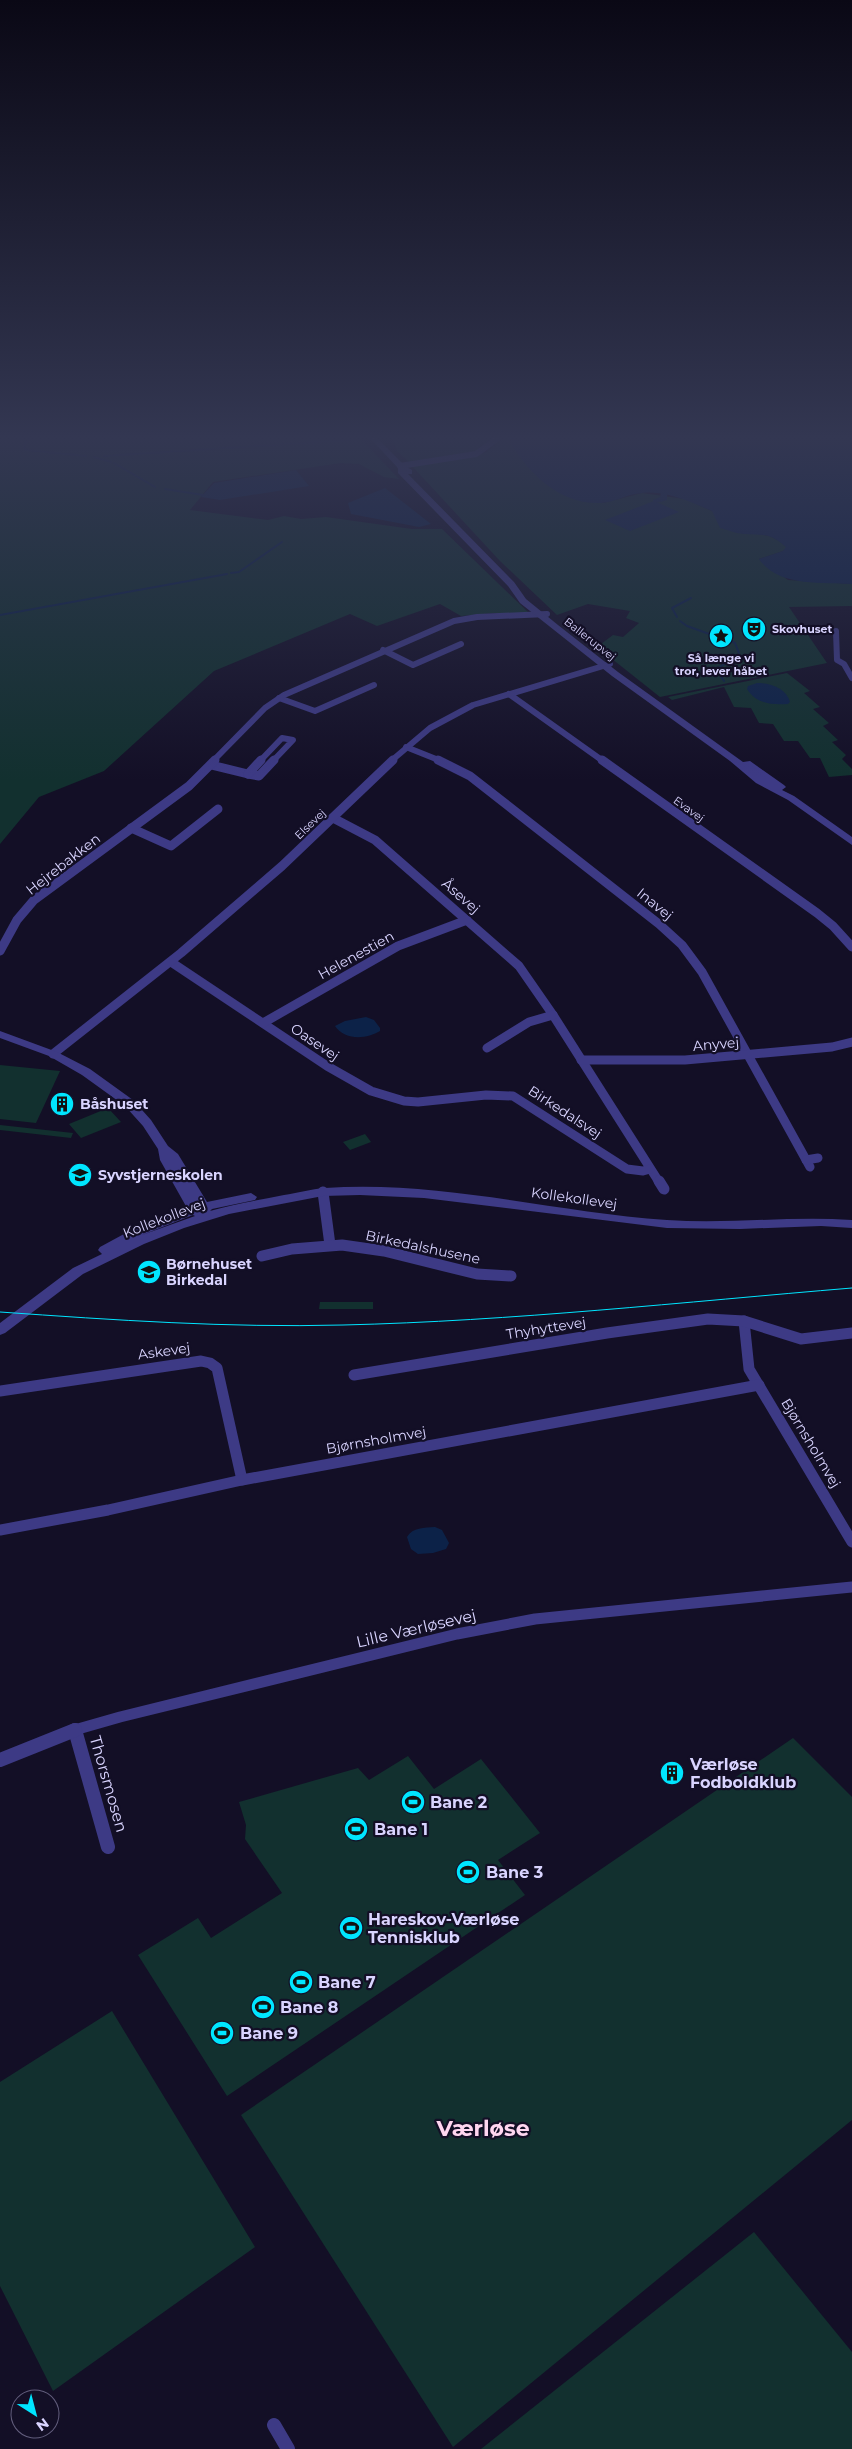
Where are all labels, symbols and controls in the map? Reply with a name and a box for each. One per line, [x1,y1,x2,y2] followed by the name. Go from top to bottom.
[561,614,619,664] street label: Ballerupvej
[741,616,767,642] theatre icon: Skovhuset
[772,622,833,636] place label: Skovhuset
[708,623,734,649] place icon: Så længe vi tror, lever håbet
[675,651,767,678] place label: Så længe vi tror, lever håbet
[671,793,707,825] street label: Evavej
[292,806,328,842] street label: Elsevej
[22,829,104,899] street label: Hejrebakken
[438,874,484,917] street label: Åsevej
[633,884,677,924] street label: Inavej
[315,927,397,983] street label: Helenestien
[287,1019,343,1065] street label: Oasevej
[692,1033,740,1055] street label: Anyvej
[525,1082,605,1142] street label: Birkedalsvej
[49,1091,75,1117] building icon: Båshuset
[80,1095,148,1113] place label: Båshuset
[67,1162,93,1188] school or university icon: Syvstjerneskolen
[98,1166,223,1184] place label: Syvstjerneskolen
[530,1183,618,1213] street label: Kollekollevej
[120,1194,208,1242] street label: Kollekollevej
[364,1226,482,1268] street label: Birkedalshusene
[166,1255,252,1289] place label: Børnehuset Birkedal
[136,1259,162,1285] school or university icon: Børnehuset Birkedal
[505,1313,587,1343] street label: Thyhyttevej
[137,1338,191,1364] street label: Askevej
[777,1395,845,1491] street label: Bjørnsholmvej
[325,1422,427,1458] street label: Bjørnsholmvej
[354,1605,478,1652] street label: Lille Værløsevej
[86,1734,131,1835] street label: Thorsmosen
[689,1755,796,1792] place label: Værløse Fodboldklub
[659,1760,685,1786] building icon: Værløse Fodboldklub
[400,1789,426,1815] sports icon: Bane 2
[430,1793,487,1812] place label: Bane 2
[343,1816,369,1842] sports icon: Bane 1
[374,1820,428,1839] place label: Bane 1
[455,1859,481,1885] sports icon: Bane 3
[486,1863,543,1882] place label: Bane 3
[368,1910,519,1947] place label: Hareskov-Værløse Tennisklub
[338,1915,364,1941] sports icon: Hareskov-Værløse Tennisklub
[288,1969,314,1995] sports icon: Bane 7
[318,1973,376,1992] place label: Bane 7
[250,1994,276,2020] sports icon: Bane 8
[280,1998,338,2017] place label: Bane 8
[209,2020,235,2046] sports icon: Bane 9
[240,2024,298,2043] place label: Bane 9
[435,2115,530,2142] district label: Værløse
[10,2389,60,2439] north arrow
[33,2414,53,2435] text: N

